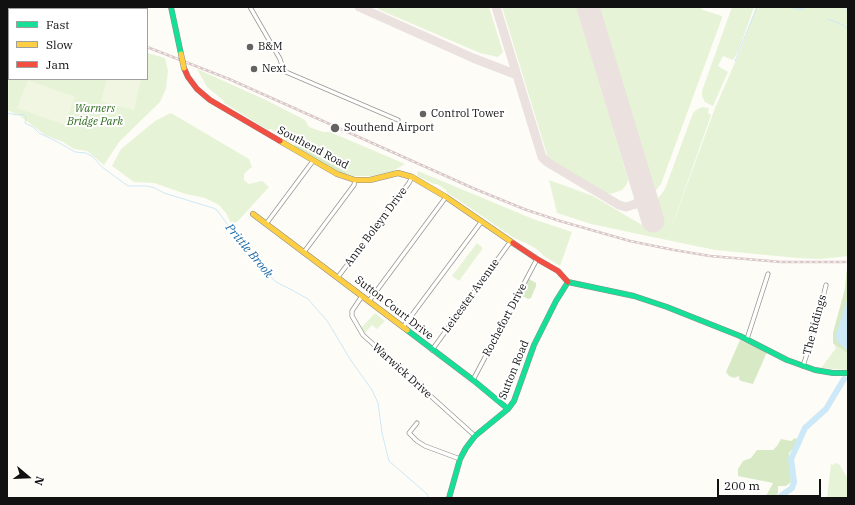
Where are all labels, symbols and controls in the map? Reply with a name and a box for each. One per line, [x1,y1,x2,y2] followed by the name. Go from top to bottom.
[8,8,148,80] legend
[46,17,70,32] text: Fast
[46,37,73,52] text: Slow
[258,40,283,54] place label: B&M
[245,42,255,52] marker: B&M
[46,57,69,72] text: Jam
[262,62,286,76] place label: Next
[249,64,259,74] marker: Next
[67,102,123,128] park label: Warners Bridge Park
[431,107,504,121] place label: Control Tower
[418,109,428,119] marker: Control Tower
[344,121,434,135] place label: Southend Airport
[329,122,341,134] marker: Southend Airport
[275,124,351,172] street label: Southend Road
[342,185,410,269] street label: Anne Boleyn Drive
[222,221,276,281] water label: Prittle Brook
[440,256,502,336] street label: Leicester Avenue
[352,273,436,343] street label: Sutton Court Drive
[480,281,530,359] street label: Rochefort Drive
[801,293,829,357] street label: The Ridings
[496,338,532,402] street label: Sutton Road
[369,341,435,401] street label: Warwick Drive
[8,457,48,497] north arrow
[719,471,823,497] scale bar
[31,475,47,487] text: N
[724,478,760,493] text: 200 m

